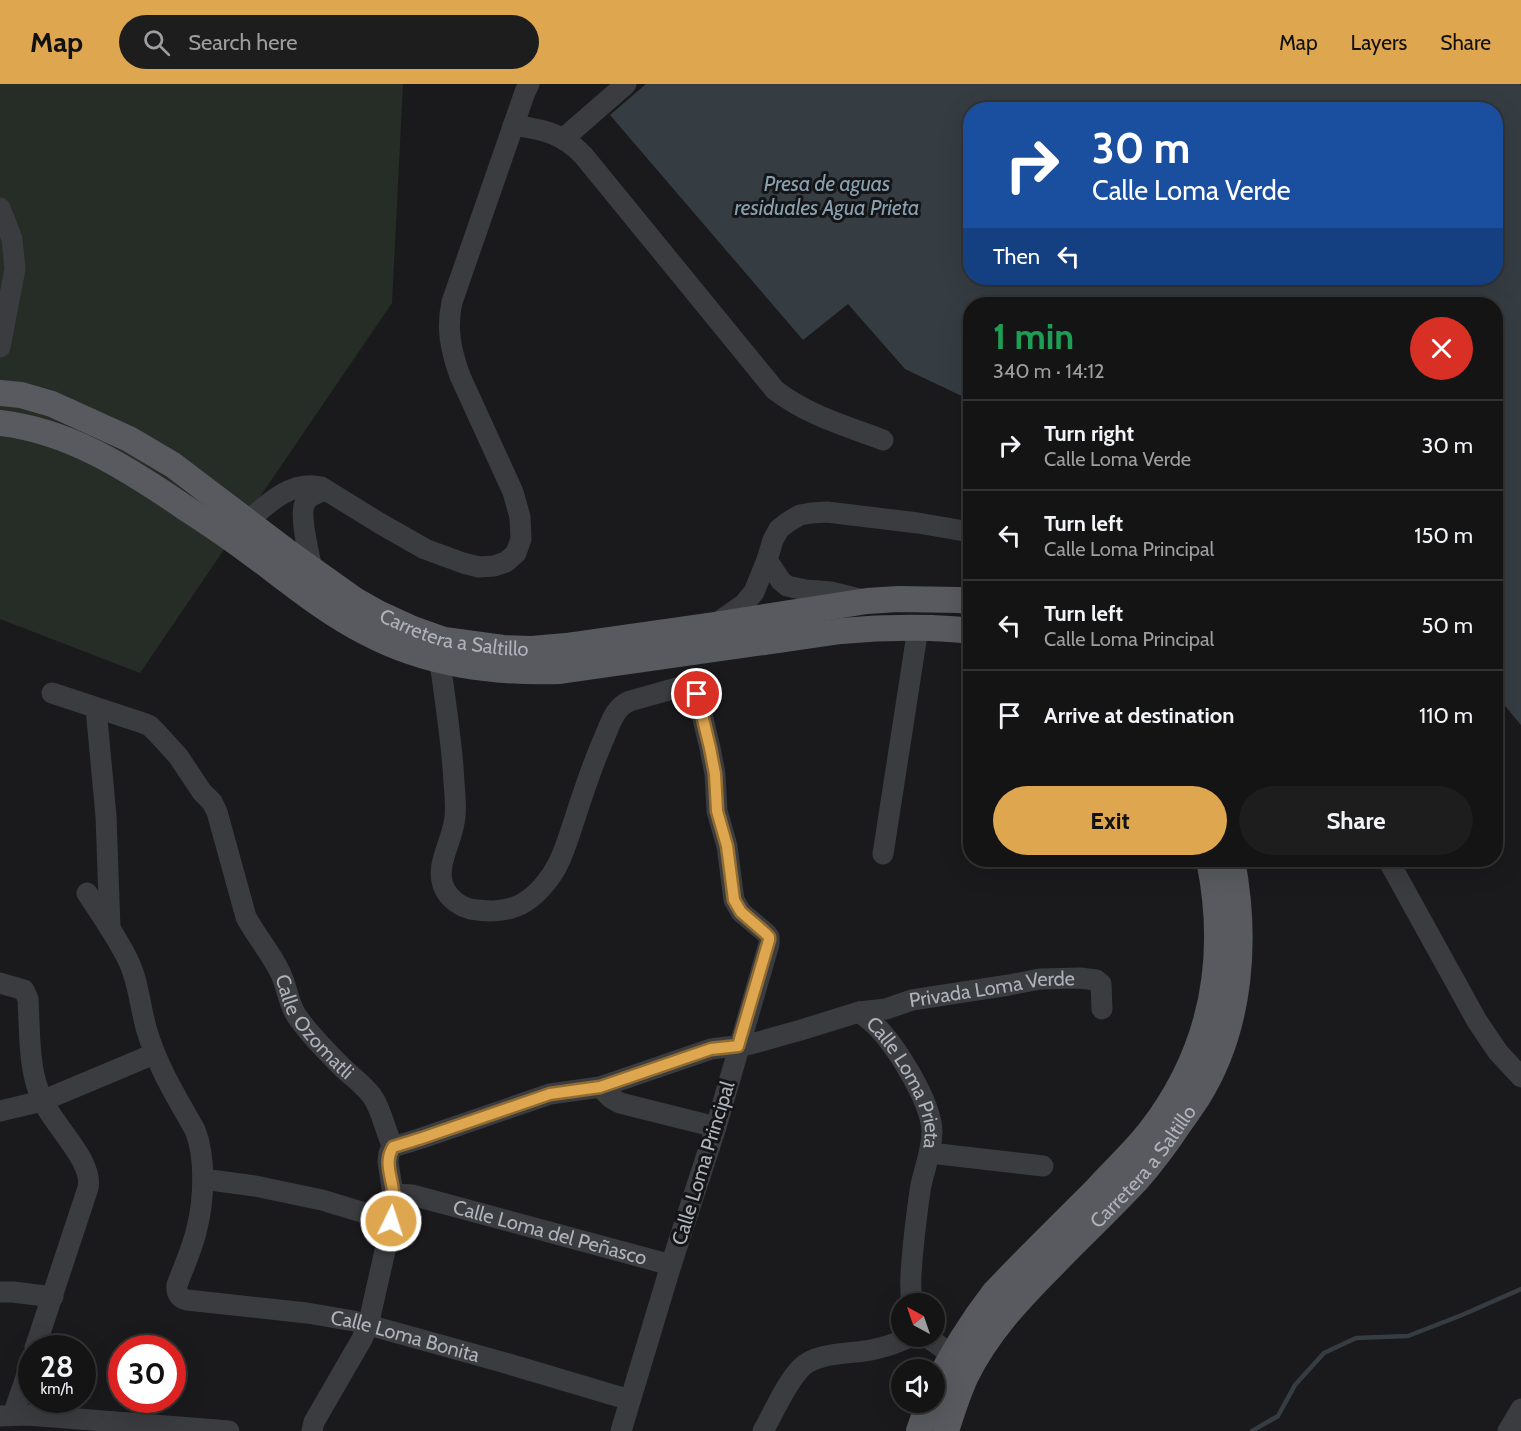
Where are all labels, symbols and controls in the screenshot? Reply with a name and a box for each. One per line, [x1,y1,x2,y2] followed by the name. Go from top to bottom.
[119,15,539,69] search box
[30,25,83,59] text: Map
[140,26,173,59] icon: search
[188,29,297,56] text: Search here
[1279,30,1318,55] text: Map
[1351,30,1407,55] text: Layers
[1440,30,1491,55] text: Share
[1092,122,1190,174] text: 30 m
[993,126,1071,204] icon: right
[735,171,919,220] water label: Presa de aguas residuales Agua Prieta
[1092,174,1291,207] text: Calle Loma Verde
[1052,240,1085,273] icon: left
[993,243,1040,270] text: Then
[993,314,1074,358] text: 1 min
[1410,317,1473,380] button: close
[993,359,1104,383] text: 340 m · 14:12
[1044,420,1134,447] text: Turn right
[993,429,1026,462] icon: right
[1421,432,1473,459] text: 30 m
[1044,447,1191,471] text: Calle Loma Verde
[1044,510,1123,537] text: Turn left
[993,519,1026,552] icon: left
[1414,522,1473,549] text: 150 m
[1044,537,1214,561] text: Calle Loma Principal
[1044,600,1123,627] text: Turn left
[376,603,529,661] street label: Carretera a Saltillo
[993,609,1026,642] icon: left
[1421,612,1473,639] text: 50 m
[1044,627,1214,651] text: Calle Loma Principal
[671,668,722,719] pin
[680,677,713,710] icon: arrive
[993,699,1026,732] icon: arrive
[1044,702,1234,729] text: Arrive at destination
[1419,702,1473,729] text: 110 m
[993,786,1227,855] button: Exit
[1239,786,1473,855] button: Share
[907,966,1075,1012] street label: Privada Loma Verde
[270,971,359,1084] street label: Calle Ozomatli
[862,1011,944,1151] street label: Calle Loma Prieta
[667,1078,739,1248] street label: Calle Loma Principal
[1085,1100,1201,1233] street label: Carretera a Saltillo
[359,1189,423,1253] position arrow
[451,1195,649,1270] street label: Calle Loma del Peñasco
[891,1293,945,1347] north arrow
[891,1293,945,1413] map controls
[329,1305,483,1367] street label: Calle Loma Bonita
[108,1335,186,1413] speed limit sign: 30
[40,1348,74,1385] text: 28
[891,1359,945,1413] button: sound
[41,1380,73,1398] text: km/h

